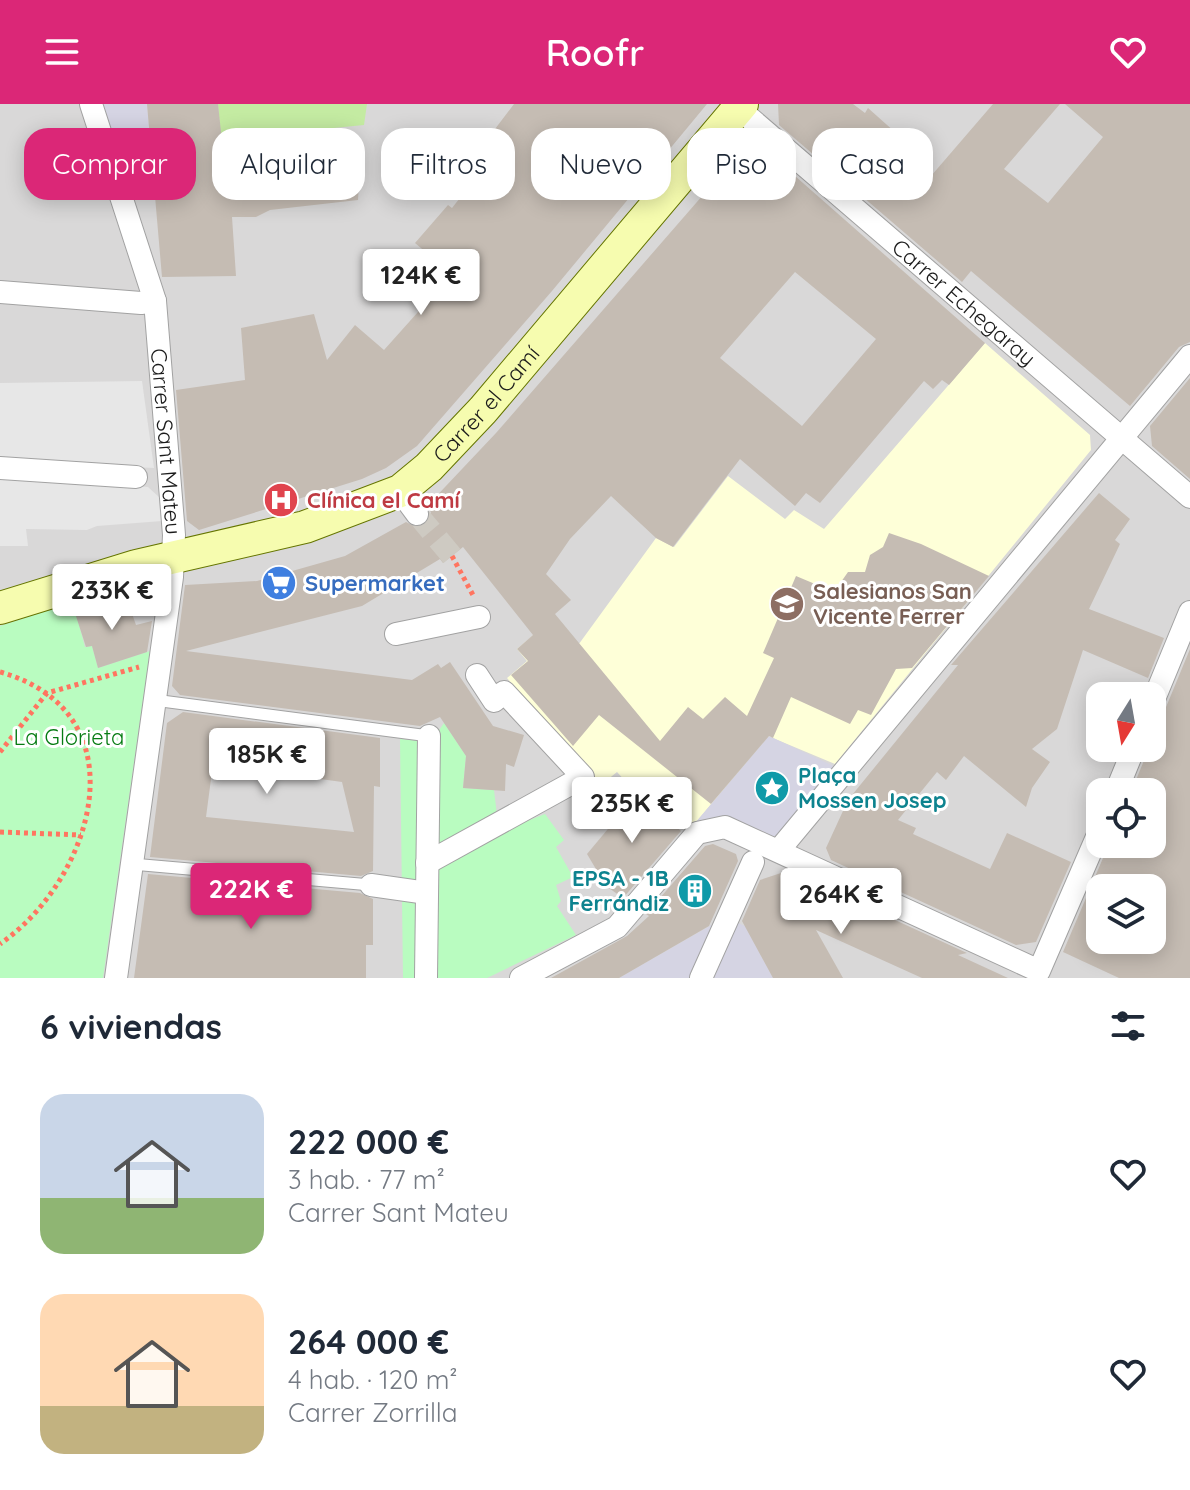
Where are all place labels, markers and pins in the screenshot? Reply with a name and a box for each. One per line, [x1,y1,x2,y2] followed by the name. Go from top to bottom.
[356,249,486,317] pin: 124K €
[262,481,300,519] hospital icon: Clínica el Camí
[307,486,461,514] place label: Clínica el Camí
[47,564,177,632] pin: 233K €
[260,564,298,602] supermarket icon: Supermarket
[305,569,445,597] place label: Supermarket
[813,577,972,630] place label: Salesianos San Vicente Ferrer
[768,585,806,623] school or university icon: Salesianos San Vicente Ferrer
[202,728,332,796] pin: 185K €
[798,761,946,814] place label: Plaça Mossen Josep
[753,769,791,807] place icon: Plaça Mossen Josep
[567,777,697,845] pin: 235K €
[186,863,316,931] pin: 222K €
[569,864,669,917] place label: EPSA - 1B Ferrándiz
[776,868,906,936] pin: 264K €
[676,872,714,910] building icon: EPSA - 1B Ferrándiz

